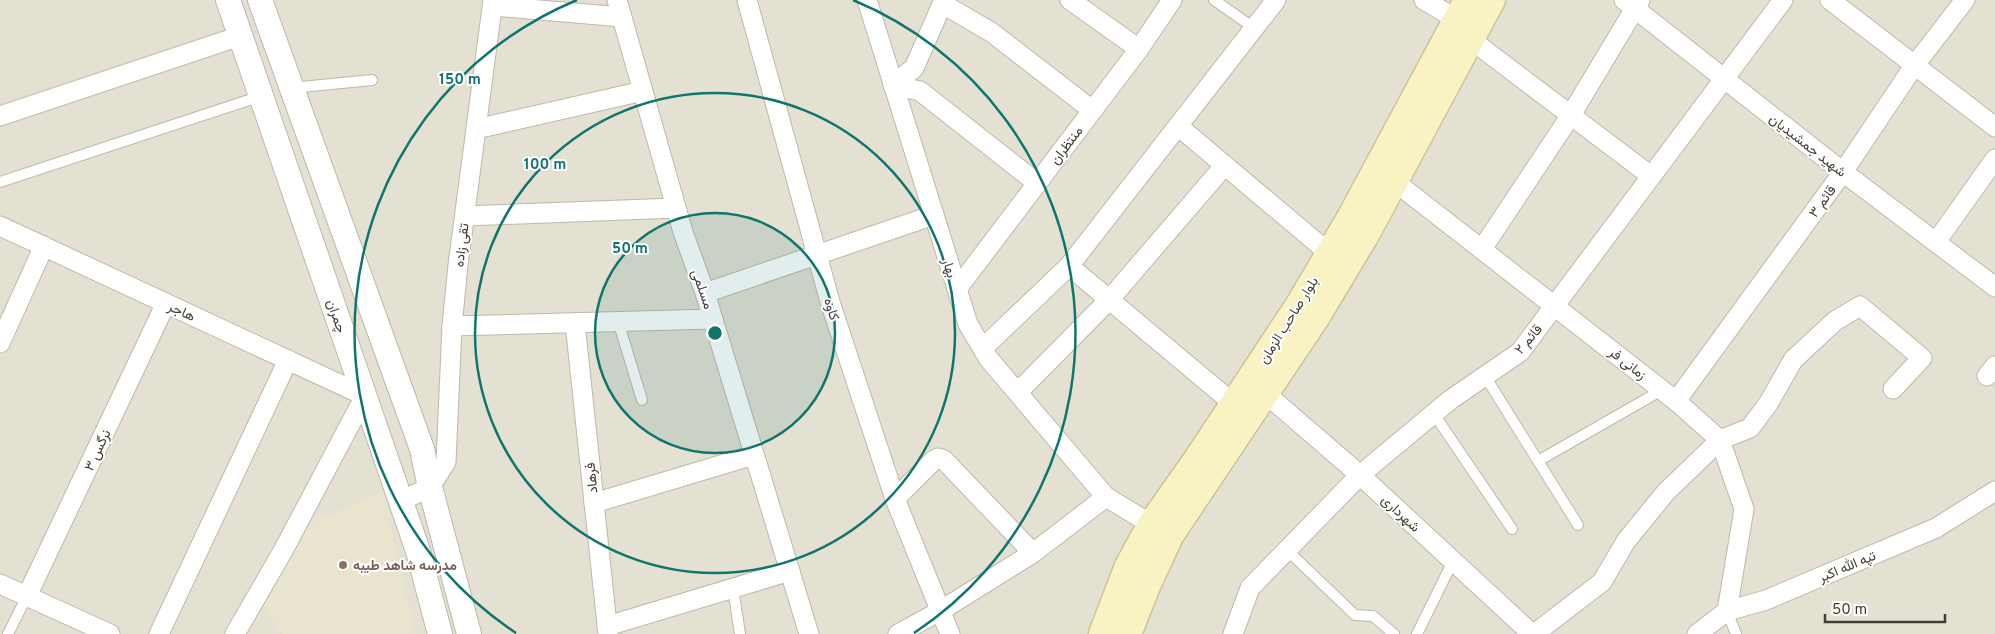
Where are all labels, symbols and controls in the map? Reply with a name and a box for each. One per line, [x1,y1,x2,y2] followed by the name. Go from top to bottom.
[439,71,481,90] text: 150 m
[1765,111,1849,182] street label: شهید جمشیدیان
[1047,123,1087,169] street label: منتظران
[524,156,566,175] text: 100 m
[1806,182,1841,221] street label: قائم ۳
[451,222,474,268] street label: تقی زاده
[612,240,648,259] text: 50 m
[937,256,960,280] street label: بهار
[687,267,716,312] street label: مسلمی
[1256,274,1323,367] street label: بلوار صاحب الزمان
[819,296,842,323] street label: کاوه
[322,297,349,336] street label: چمران
[164,298,198,326] street label: هاجر
[1512,322,1547,358] street label: قائم ۲
[706,324,724,342] centre of rings
[1604,344,1649,384] street label: زمانی فر
[81,427,115,474] street label: نرگس ۳
[582,462,603,494] street label: فرهاد
[1377,492,1423,536] street label: شهرداری
[1815,547,1879,587] street label: تپه الله اکبر
[353,558,457,575] place label: مدرسه شاهد طیبه
[337,559,349,571] marker: مدرسه شاهد طیبه
[1825,592,1945,624] scale bar
[1832,601,1867,620] text: 50 m

